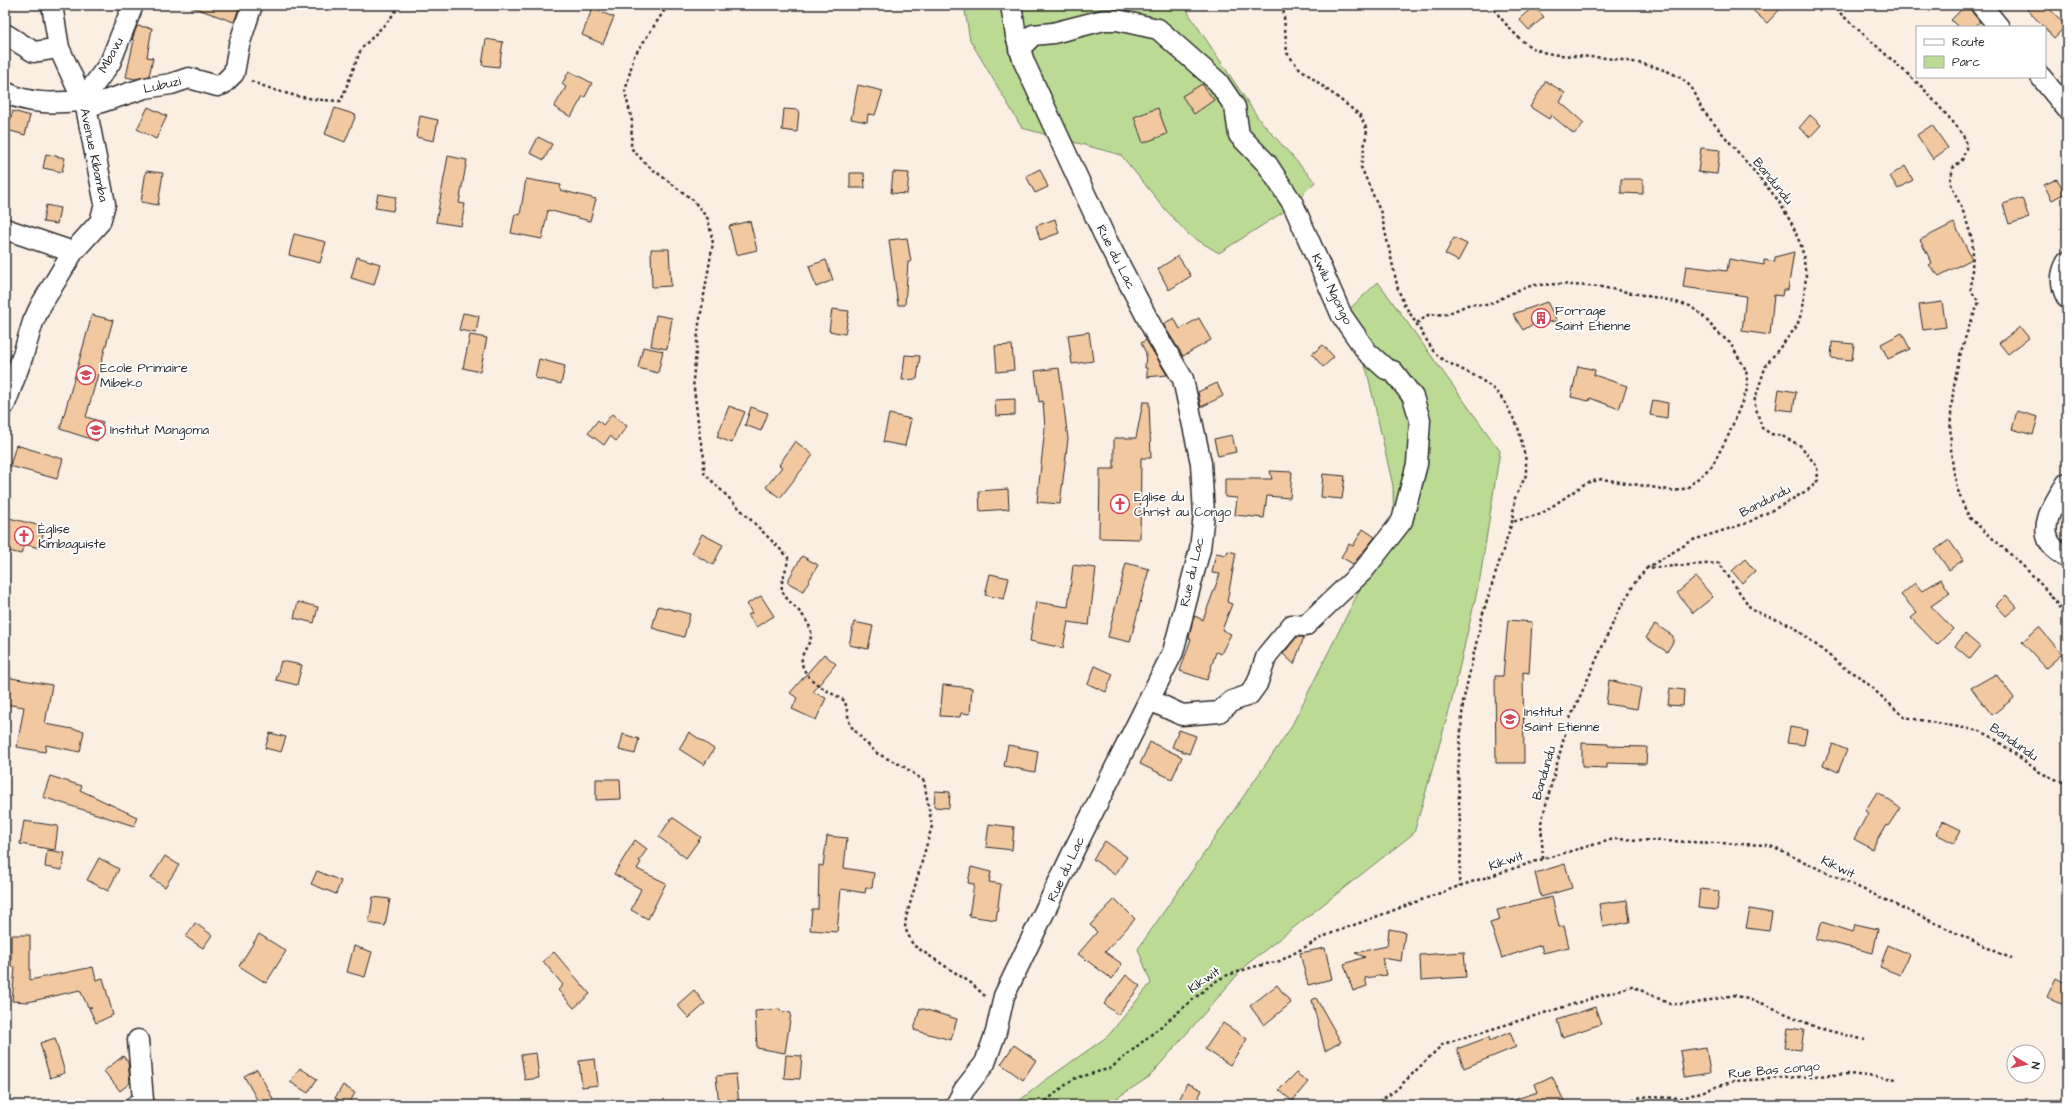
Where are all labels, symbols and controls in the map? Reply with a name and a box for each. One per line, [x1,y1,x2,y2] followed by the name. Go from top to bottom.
[1916,26,2046,78] legend
[94,34,128,76] street label: Mbavu
[1952,34,1985,51] text: Route
[1952,54,1980,71] text: Parc
[142,72,183,98] street label: Lubuzi
[75,107,113,204] street label: Avenue Kibamba
[1749,154,1798,208] street label: Bandundu
[1092,222,1140,292] street label: Rue du Lac
[1306,251,1357,329] street label: Kwilu Ngongo
[1555,302,1631,335] place label: Forrage Saint Etienne
[1530,307,1552,329] building icon: Forrage Saint Etienne
[100,359,188,392] place label: Ecole Primaire Mibeko
[75,364,97,386] school or university icon: Ecole Primaire Mibeko
[85,419,107,441] school or university icon: Institut Mangoma
[110,421,210,440] place label: Institut Mangoma
[1736,480,1794,522] street label: Bandundu
[1134,488,1232,522] place label: Eglise du Christ au Congo
[1109,493,1131,515] church icon: Eglise du Christ au Congo
[38,520,106,554] place label: Église Kimbaguiste
[13,525,35,547] church icon: Église Kimbaguiste
[1175,536,1209,608] street label: Rue du Lac
[1524,703,1600,736] place label: Institut Saint Etienne
[1499,708,1521,730] school or university icon: Institut Saint Etienne
[1986,719,2042,765] street label: Bandundu
[1528,744,1560,802] street label: Bandundu
[1043,833,1089,905] street label: Rue du Lac
[1486,846,1526,875] street label: Kikwit
[1818,851,1859,883] street label: Kikwit
[1184,962,1224,998] street label: Kikwit
[2006,1044,2046,1084] north arrow
[1728,1057,1821,1084] street label: Rue Bas congo
[2027,1061,2043,1070] text: N

